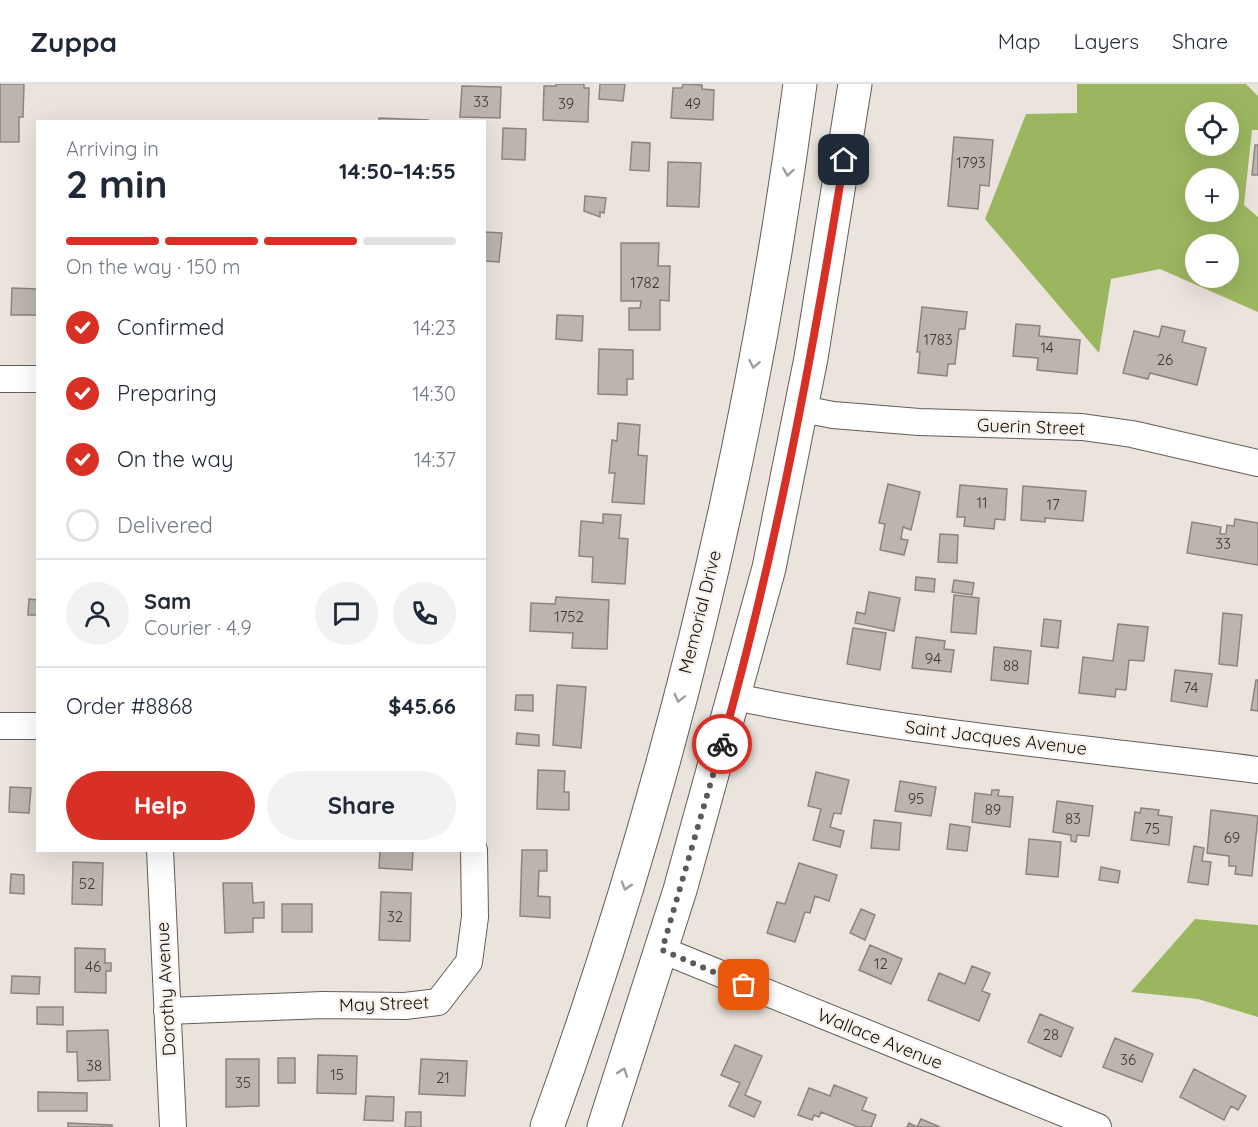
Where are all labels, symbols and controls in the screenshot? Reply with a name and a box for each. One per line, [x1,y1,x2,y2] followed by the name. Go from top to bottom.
[30,24,117,59] text: Zuppa
[998,28,1041,54] text: Map
[1074,28,1139,54] text: Layers
[1172,28,1228,54] text: Share
[473,92,489,111] house number: 33
[558,94,574,113] house number: 39
[685,94,701,113] house number: 49
[1185,102,1239,288] map controls
[1185,102,1239,156] button: locate
[818,134,869,185] pin
[66,136,159,161] text: Arriving in
[827,143,860,176] icon: home
[956,153,986,172] house number: 1793
[339,157,456,185] text: 14:50–14:55
[66,159,168,208] text: 2 min
[782,167,795,177] one-way arrow
[1185,168,1239,222] button: +
[1185,234,1239,288] button: −
[66,254,241,279] text: On the way · 150 m
[630,273,660,292] house number: 1782
[66,311,99,344] icon: check
[117,313,224,341] text: Confirmed
[413,315,456,340] text: 14:23
[923,330,953,349] house number: 1783
[1040,338,1054,357] house number: 14
[1157,350,1173,369] house number: 26
[749,360,761,369] one-way arrow
[66,377,99,410] icon: check
[117,379,217,407] text: Preparing
[412,381,456,406] text: 14:30
[977,413,1085,440] street label: Guerin Street
[66,443,99,476] icon: check
[117,445,233,473] text: On the way
[414,447,456,472] text: 14:37
[976,493,988,512] house number: 11
[1046,495,1060,514] house number: 17
[117,511,213,539] text: Delivered
[1215,534,1231,553] house number: 33
[673,548,726,676] street label: Memorial Drive
[66,582,129,645] button: person
[315,582,378,645] button: chat
[393,582,456,645] button: phone
[144,587,191,615] text: Sam
[554,607,584,626] house number: 1752
[144,615,252,640] text: Courier · 4.9
[925,649,941,668] house number: 94
[1003,656,1019,675] house number: 88
[1183,678,1199,697] house number: 74
[66,692,193,720] text: Order #8868
[388,692,456,720] text: $45.66
[674,692,686,703] one-way arrow
[692,714,752,774] courier
[904,715,1088,760] street label: Saint Jacques Avenue
[706,728,739,761] icon: bike
[66,771,255,840] button: Help
[267,771,456,840] button: Share
[908,789,924,808] house number: 95
[985,800,1001,819] house number: 89
[1065,809,1081,828] house number: 83
[1144,819,1160,838] house number: 75
[1224,828,1240,847] house number: 69
[79,874,95,893] house number: 52
[621,880,633,891] one-way arrow
[387,907,403,926] house number: 32
[151,921,180,1057] street label: Dorothy Avenue
[874,954,888,973] house number: 12
[85,957,101,976] house number: 46
[718,959,769,1010] pin
[727,968,760,1001] icon: bag
[339,990,429,1017] street label: May Street
[814,1003,946,1074] street label: Wallace Avenue
[1043,1025,1059,1044] house number: 28
[1120,1050,1136,1069] house number: 36
[86,1056,102,1075] house number: 38
[330,1065,344,1084] house number: 15
[616,1067,629,1078] one-way arrow
[436,1068,450,1087] house number: 21
[235,1073,251,1092] house number: 35

